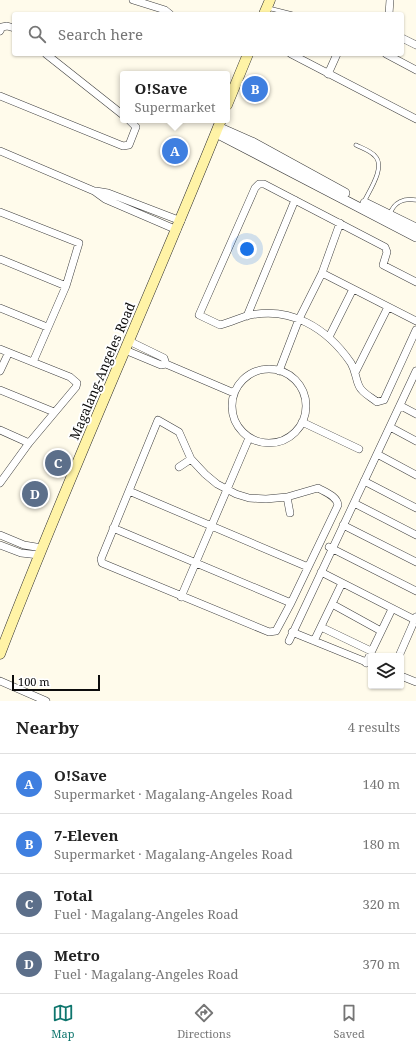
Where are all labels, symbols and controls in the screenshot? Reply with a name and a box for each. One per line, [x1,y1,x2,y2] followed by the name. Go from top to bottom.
[12,12,404,56] search box
[26,23,48,45] icon: search
[58,24,143,44] text: Search here
[120,71,230,123] popup
[242,74,268,104] pin: B
[135,78,187,98] text: O!Save
[135,98,216,116] text: Supermarket
[162,136,188,166] pin: A
[237,239,257,259] your location
[65,300,139,442] street label: Magalang-Angeles Road
[45,448,71,478] pin: C
[22,479,48,509] pin: D
[368,653,404,689] map controls
[368,653,404,689] button: layers
[12,673,100,692] scale bar
[18,674,50,689] text: 100 m
[16,716,79,739] text: Nearby
[348,718,400,736] text: 4 results
[54,765,107,785] text: O!Save
[24,775,34,793] text: A
[363,775,400,793] text: 140 m
[54,785,293,803] text: Supermarket · Magalang-Angeles Road
[54,825,118,845] text: 7-Eleven
[25,835,33,853] text: B
[363,835,400,853] text: 180 m
[54,845,293,863] text: Supermarket · Magalang-Angeles Road
[54,885,93,905] text: Total
[25,895,33,913] text: C
[363,895,400,913] text: 320 m
[54,905,239,923] text: Fuel · Magalang-Angeles Road
[54,945,100,965] text: Metro
[24,955,34,973] text: D
[363,955,400,973] text: 370 m
[54,965,239,983] text: Fuel · Magalang-Angeles Road
[51,1002,75,1041] tab: Map
[177,1002,231,1041] tab: Directions
[334,1002,365,1041] tab: Saved

